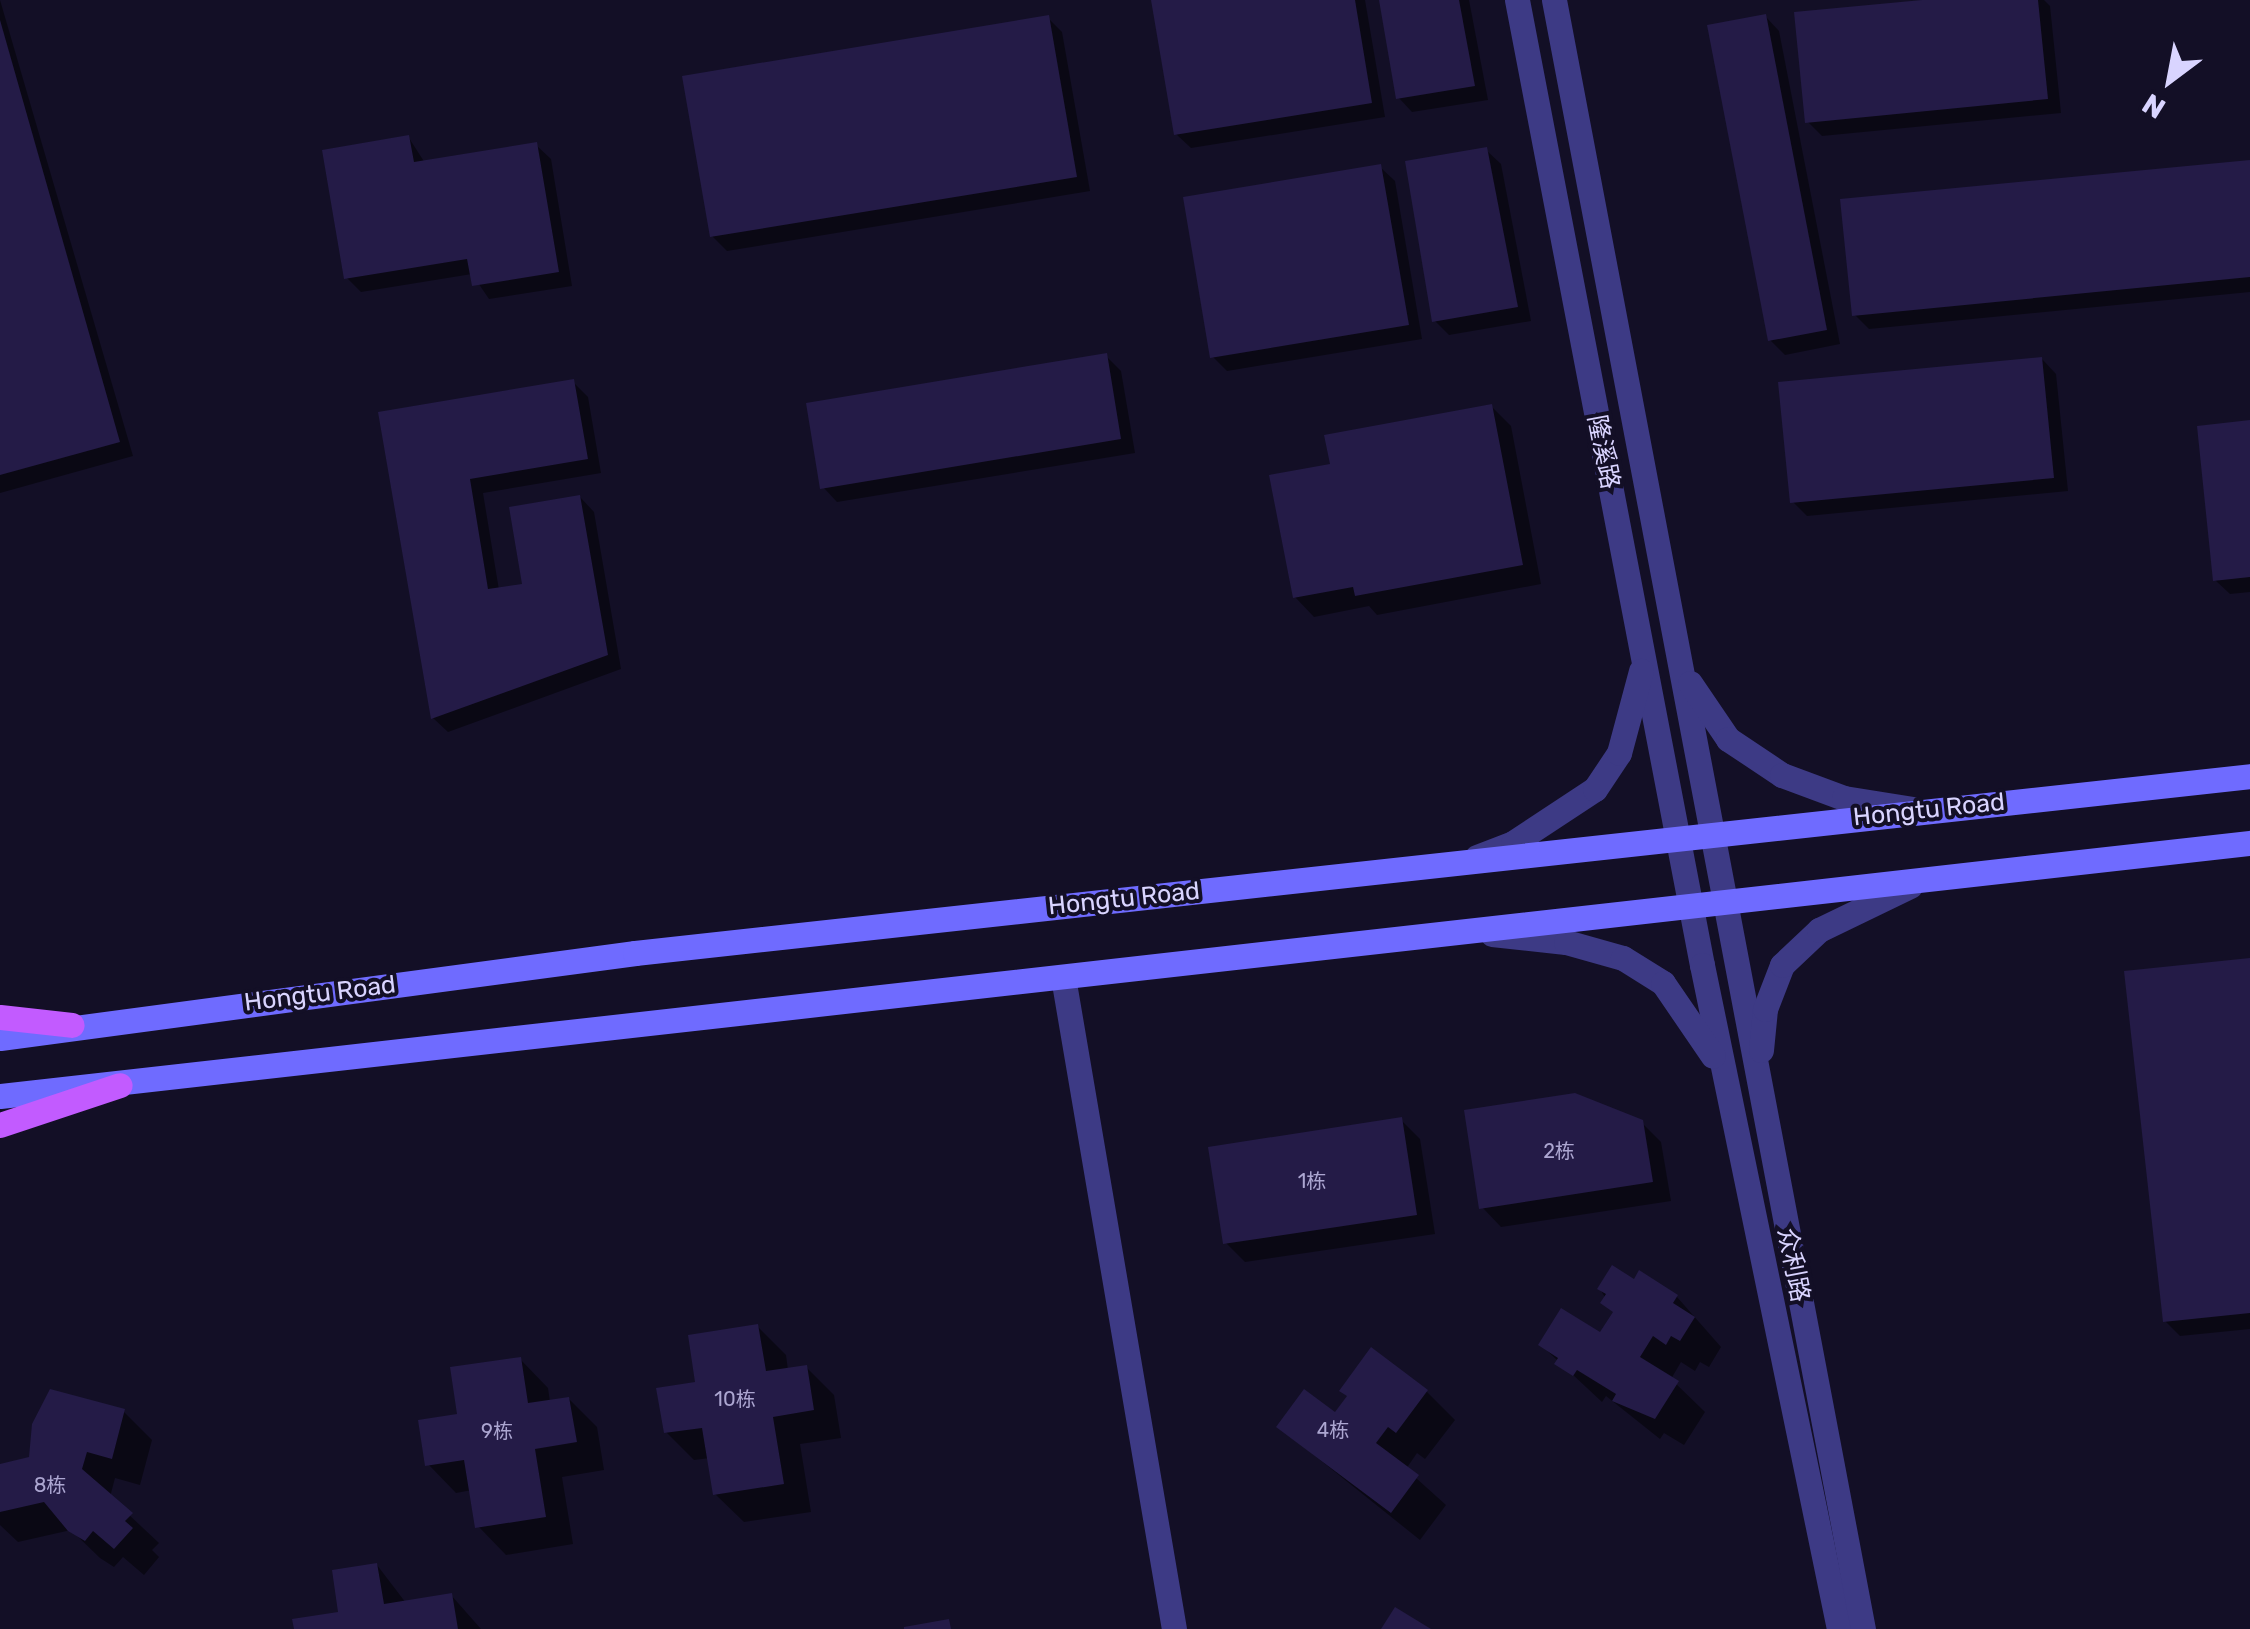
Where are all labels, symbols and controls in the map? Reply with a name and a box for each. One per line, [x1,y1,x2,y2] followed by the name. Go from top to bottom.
[2120,30,2220,130] north arrow
[2137,87,2171,125] text: N
[1581,412,1625,492] street label: 隆溪路
[1852,787,2006,833] street label: Hongtu Road
[1047,876,1201,922] street label: Hongtu Road
[243,970,397,1018] street label: Hongtu Road
[1543,1139,1575,1163] house number: 2栋
[1298,1169,1326,1193] house number: 1栋
[1771,1225,1815,1305] street label: 众利路
[714,1387,756,1411] house number: 10栋
[1317,1418,1349,1442] house number: 4栋
[481,1419,513,1443] house number: 9栋
[34,1473,66,1497] house number: 8栋

